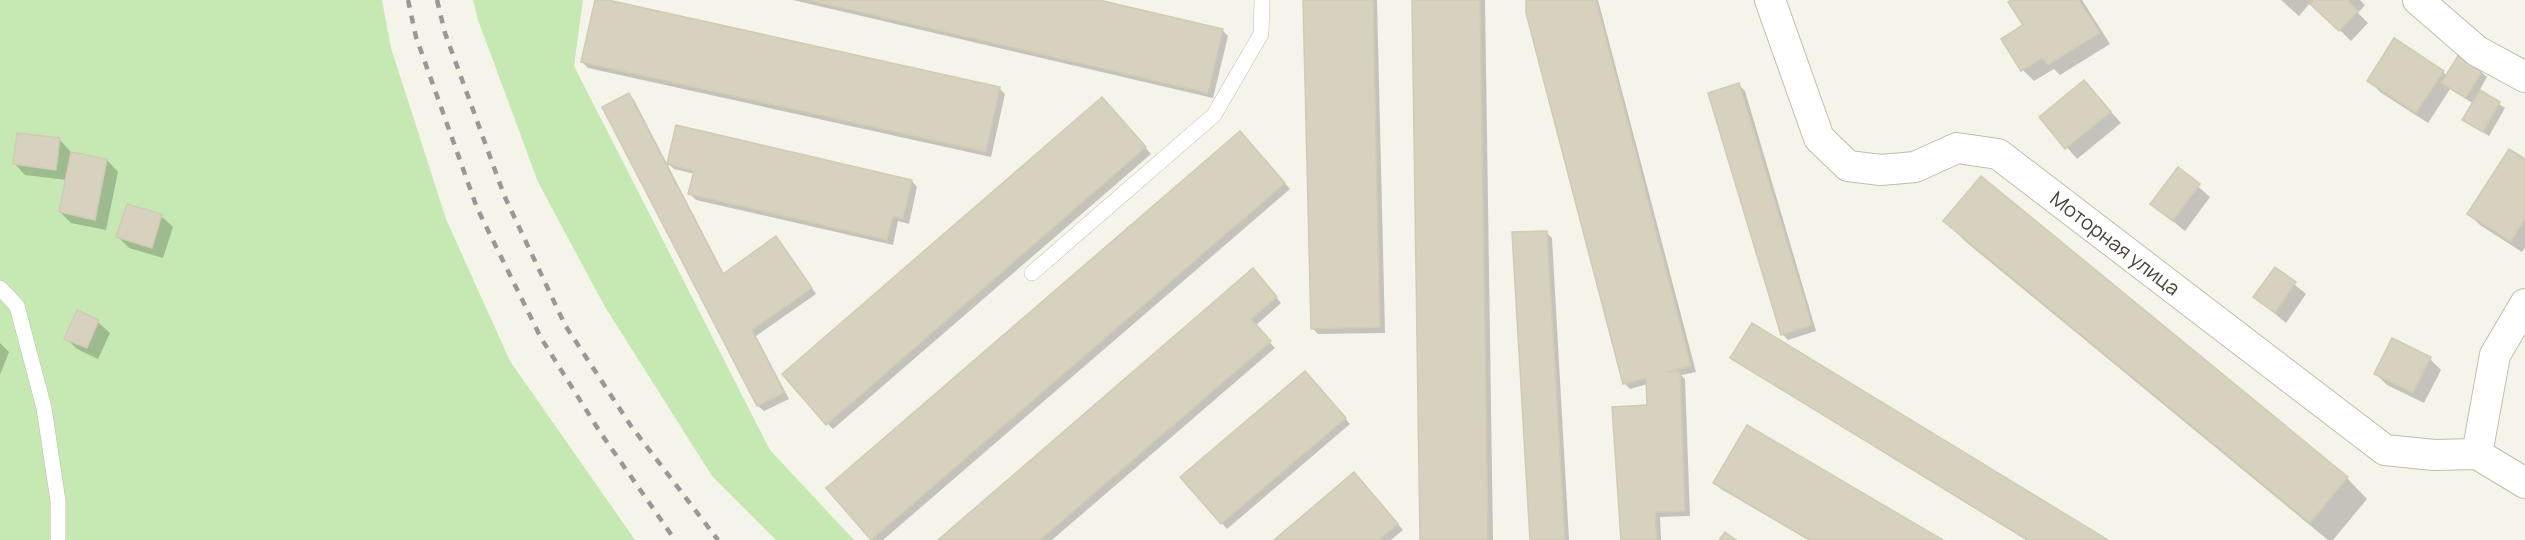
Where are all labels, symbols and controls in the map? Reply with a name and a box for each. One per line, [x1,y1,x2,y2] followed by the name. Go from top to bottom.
[2045,185,2186,301] street label: Моторная улица

